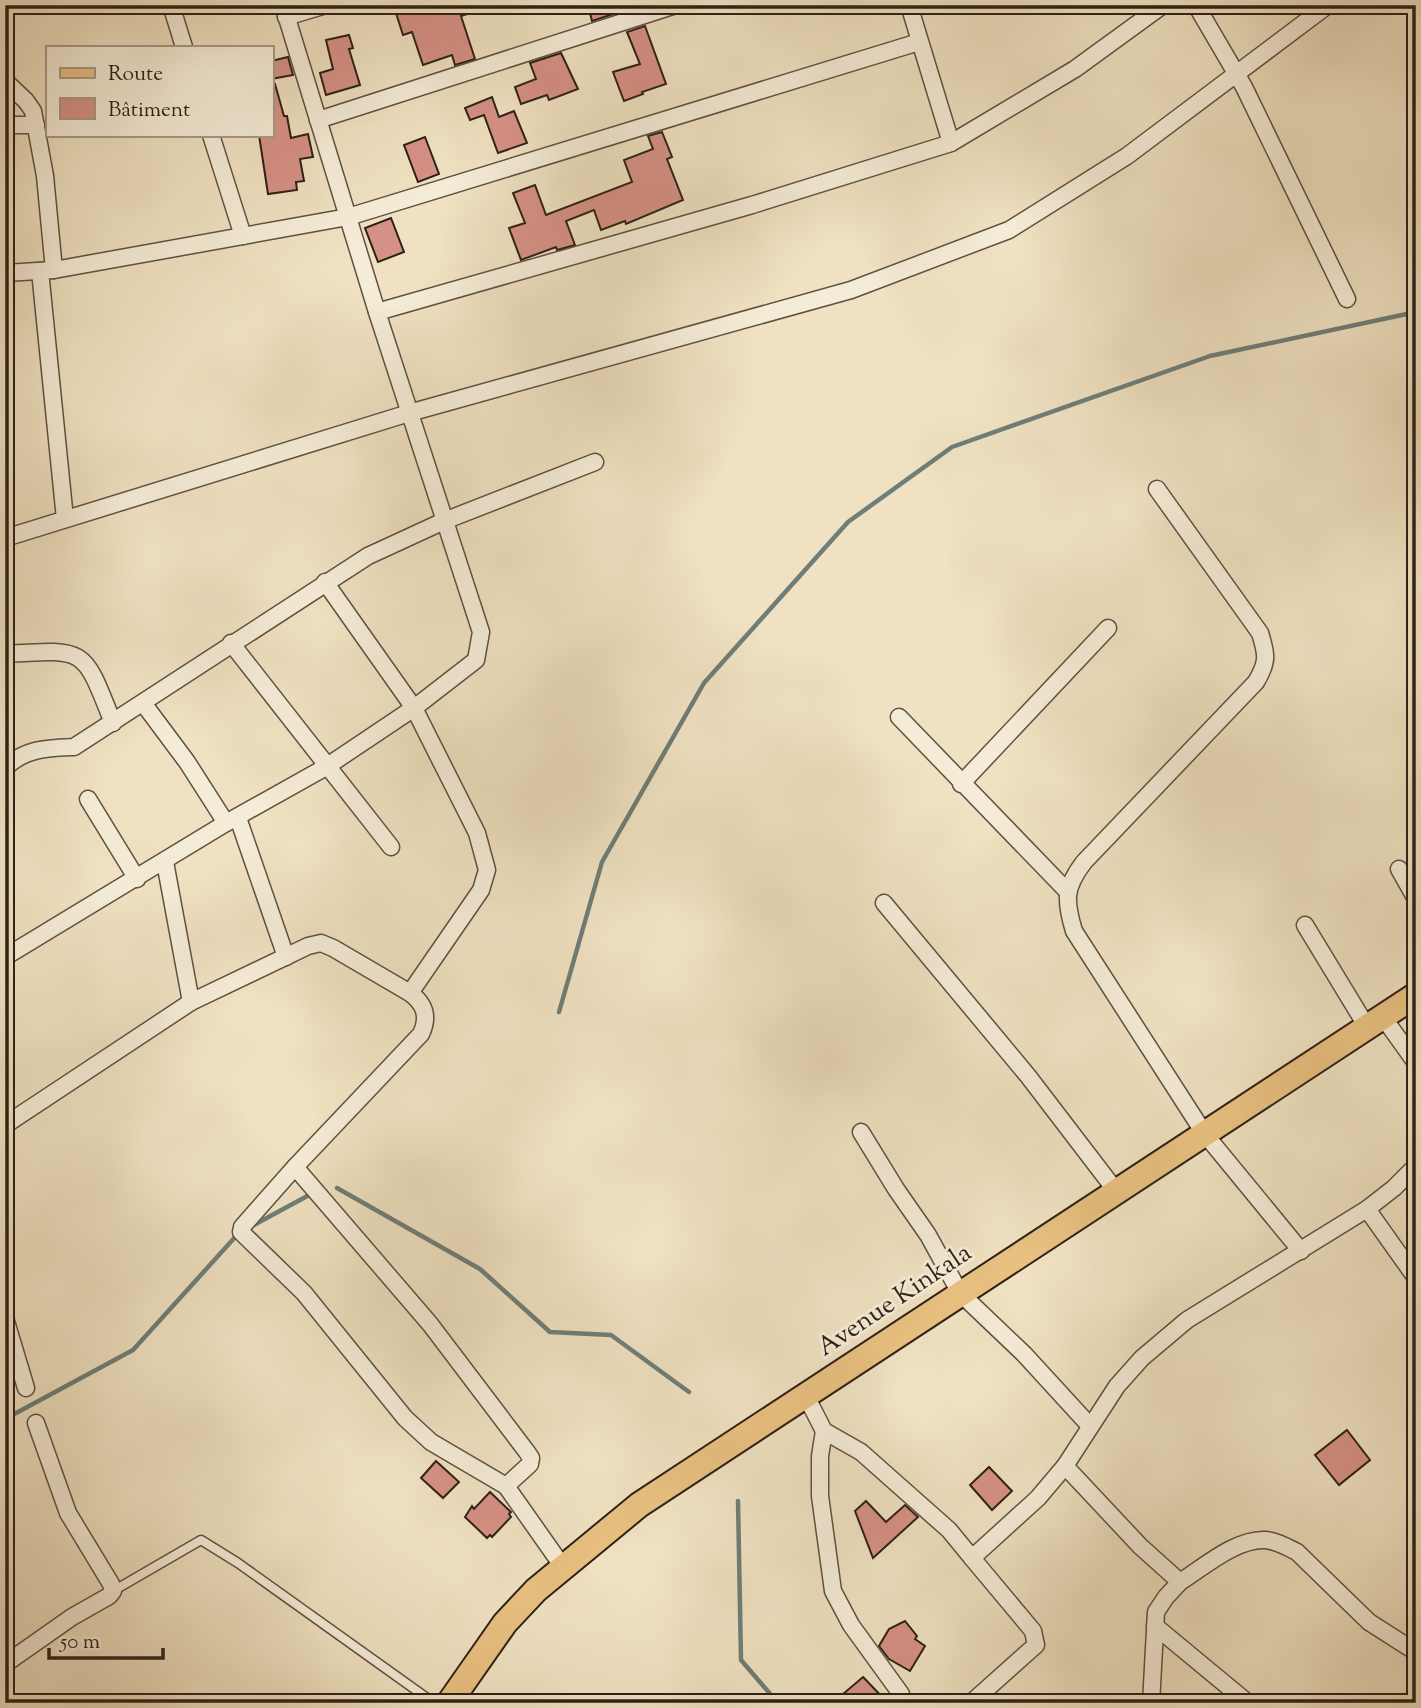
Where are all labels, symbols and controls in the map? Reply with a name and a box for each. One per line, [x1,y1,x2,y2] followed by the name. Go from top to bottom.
[46,46,273,136] legend
[108,60,163,90] text: Route
[108,96,190,126] text: Bâtiment
[810,1236,980,1366] street label: Avenue Kinkala
[49,1617,163,1661] scale bar
[59,1628,100,1658] text: 50 m

